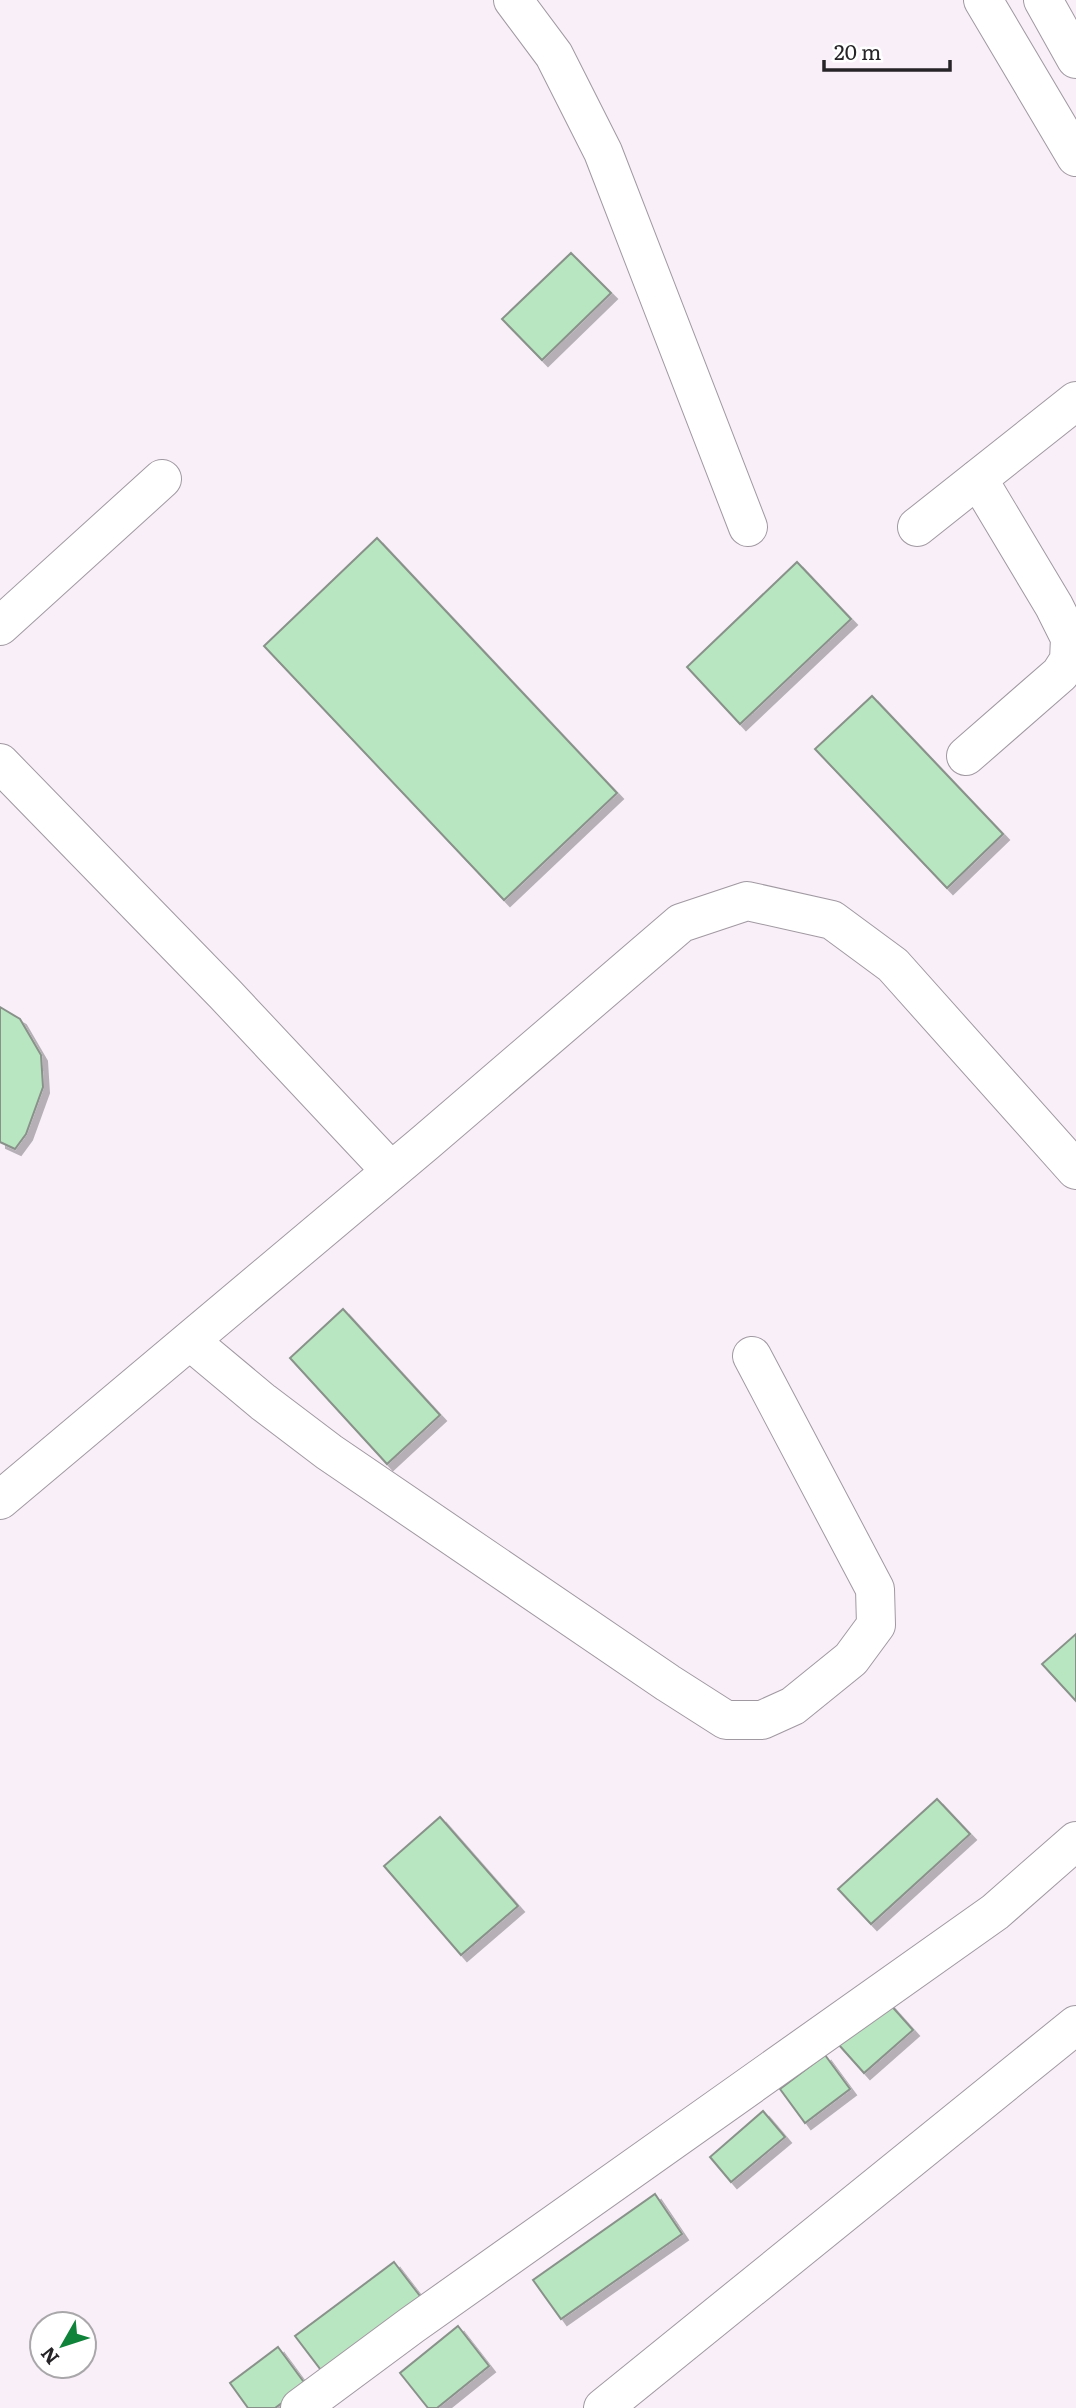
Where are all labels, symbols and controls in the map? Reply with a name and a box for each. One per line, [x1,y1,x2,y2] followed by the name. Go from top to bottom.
[824,28,950,72] scale bar
[834,35,881,66] text: 20 m
[28,2310,98,2380] north arrow
[33,2341,65,2371] text: N

